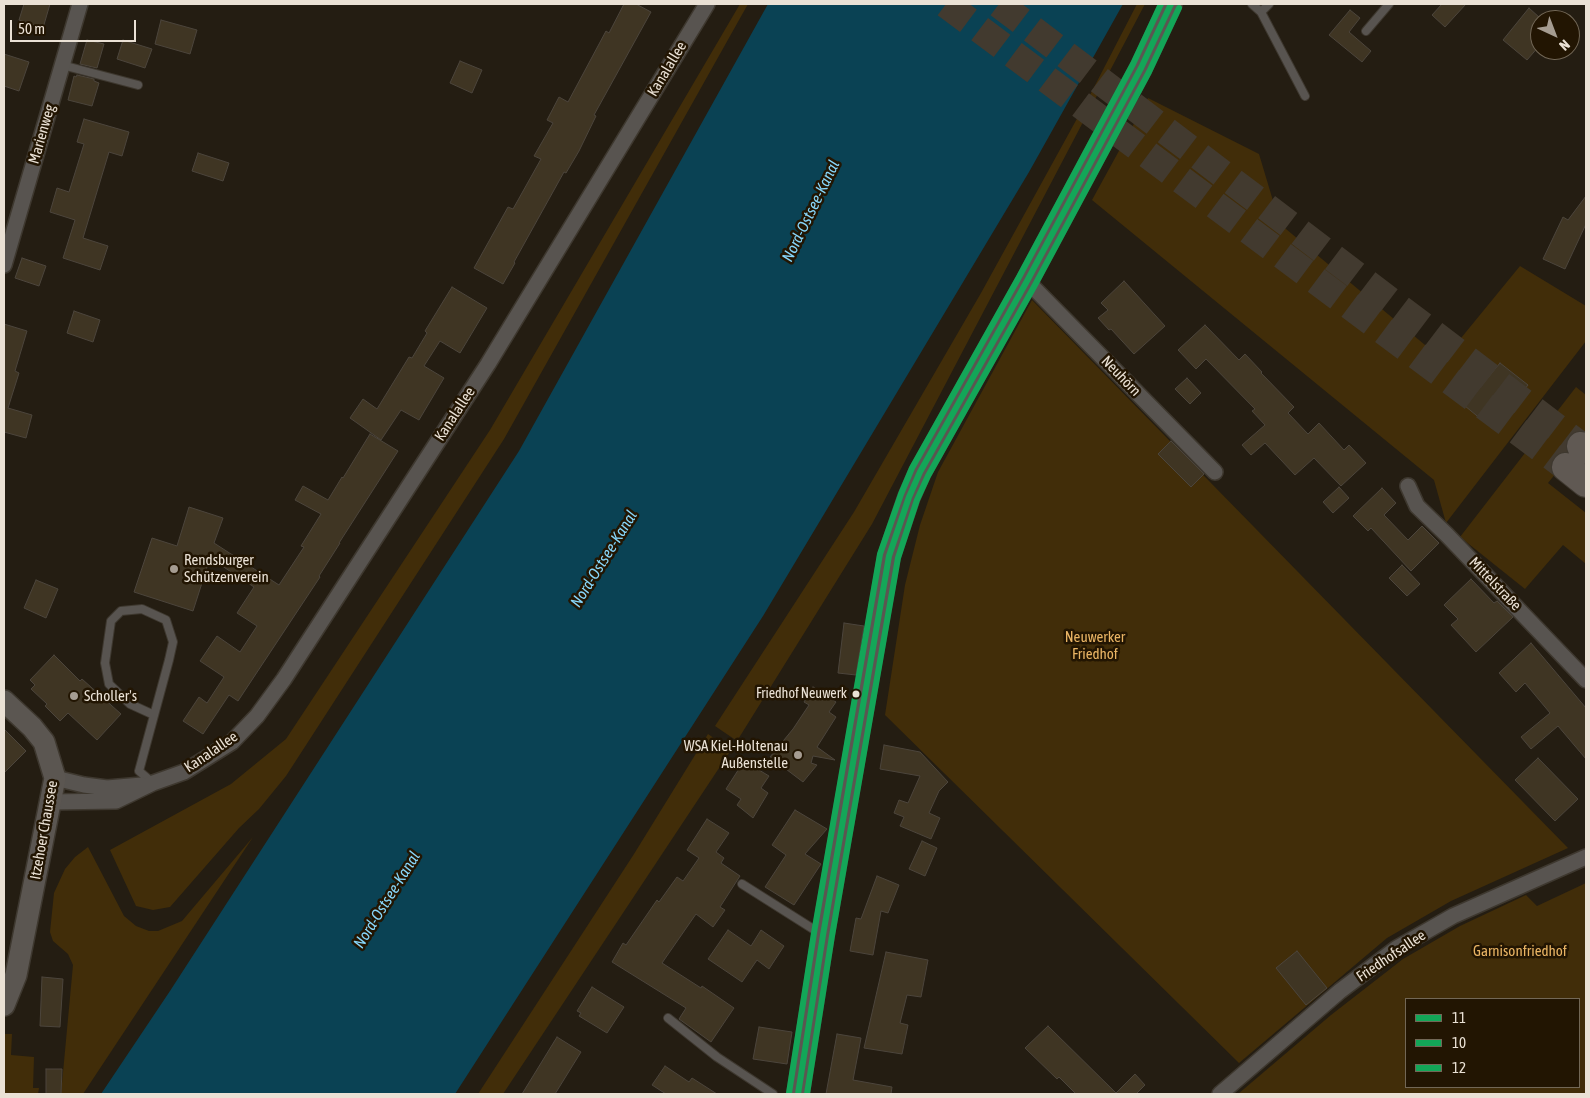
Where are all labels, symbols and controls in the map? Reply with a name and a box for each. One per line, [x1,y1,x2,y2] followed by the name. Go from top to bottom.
[12,10,139,42] scale bar
[1530,10,1580,60] north arrow
[18,20,45,37] text: 50 m
[1556,37,1573,54] text: N
[644,38,690,100] street label: Kanalallee
[25,102,59,166] street label: Marienweg
[778,157,844,265] water label: Nord-Ostsee-Kanal
[1098,352,1144,400] street label: Neuhörn
[431,384,479,444] street label: Kanalallee
[567,507,641,611] water label: Nord-Ostsee-Kanal
[184,551,269,586] place label: Rendsburger Schützenverein
[1465,554,1525,614] street label: Mittelstraße
[168,563,180,575] marker: Rendsburger Schützenverein
[1065,628,1125,663] park label: Neuwerker Friedhof
[756,686,847,702] place label: Friedhof Neuwerk
[84,687,137,705] place label: Scholler's
[851,689,861,699] marker: Friedhof Neuwerk
[68,690,80,702] marker: Scholler's
[181,728,241,776] street label: Kanalallee
[684,737,788,772] place label: WSA Kiel-Holtenau Außenstelle
[792,749,804,761] marker: WSA Kiel-Holtenau Außenstelle
[26,779,62,881] street label: Itzehoer Chaussee
[350,848,424,952] water label: Nord-Ostsee-Kanal
[1353,926,1429,986] street label: Friedhofsallee
[1473,942,1567,960] park label: Garnisonfriedhof
[1405,998,1580,1088] legend
[1452,1009,1466,1026] text: 11
[1452,1034,1466,1051] text: 10
[1452,1059,1466,1076] text: 12

